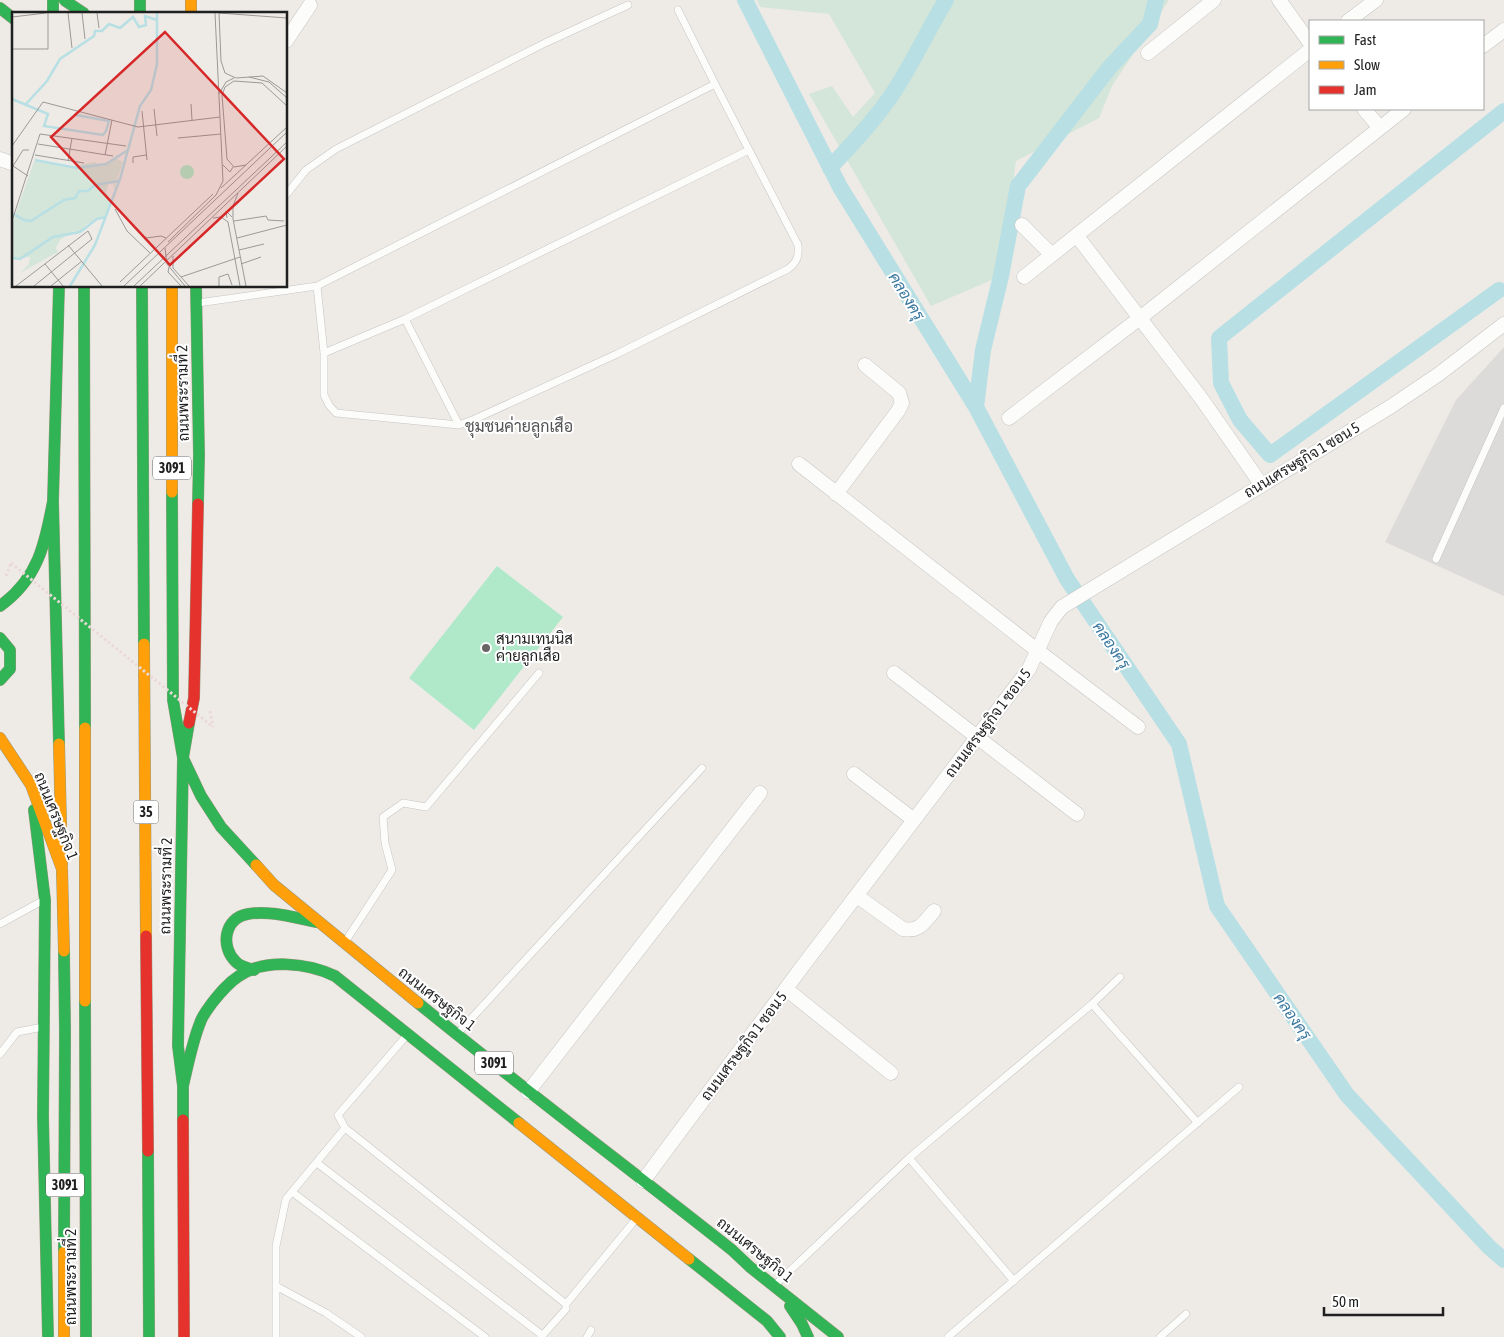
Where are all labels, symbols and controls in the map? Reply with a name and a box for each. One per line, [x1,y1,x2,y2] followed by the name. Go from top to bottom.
[12,12,288,288] inset map
[1309,20,1484,110] legend
[1354,31,1376,48] text: Fast
[1354,56,1380,73] text: Slow
[1354,81,1377,98] text: Jam
[883,269,929,326] water label: คลองครุ
[167,345,192,442] street label: ถนนพระรามที่ 2
[465,416,573,438] district label: ชุมชนค่ายลูกเสือ
[1241,418,1364,503] street label: ถนนเศรษฐกิจ 1 ซอน 5
[153,456,191,479] road number: 3091
[1087,618,1135,675] water label: คลองครุ
[496,630,573,666] place label: สนามเทนนิส ค่ายลูกเสือ
[480,642,492,654] marker: สนามเทนนิส ค่ายลูกเสือ
[941,665,1036,782] street label: ถนนเศรษฐกิจ 1 ซอน 5
[29,769,82,863] street label: ถนนเศรษฐกิจ 1
[134,800,158,824] road number: 35
[150,837,175,934] street label: ถนนพระรามที่ 2
[394,963,479,1036] street label: ถนนเศรษฐกิจ 1
[697,988,792,1105] street label: ถนนเศรษฐกิจ 1 ซอน 5
[1268,989,1316,1046] water label: คลองครุ
[475,1052,513,1074] road number: 3091
[46,1174,84,1196] road number: 3091
[713,1214,797,1287] street label: ถนนเศรษฐกิจ 1
[56,1229,79,1325] street label: ถนนพระรามที่ 2
[1324,1284,1443,1316] scale bar
[1332,1293,1359,1310] text: 50 m

